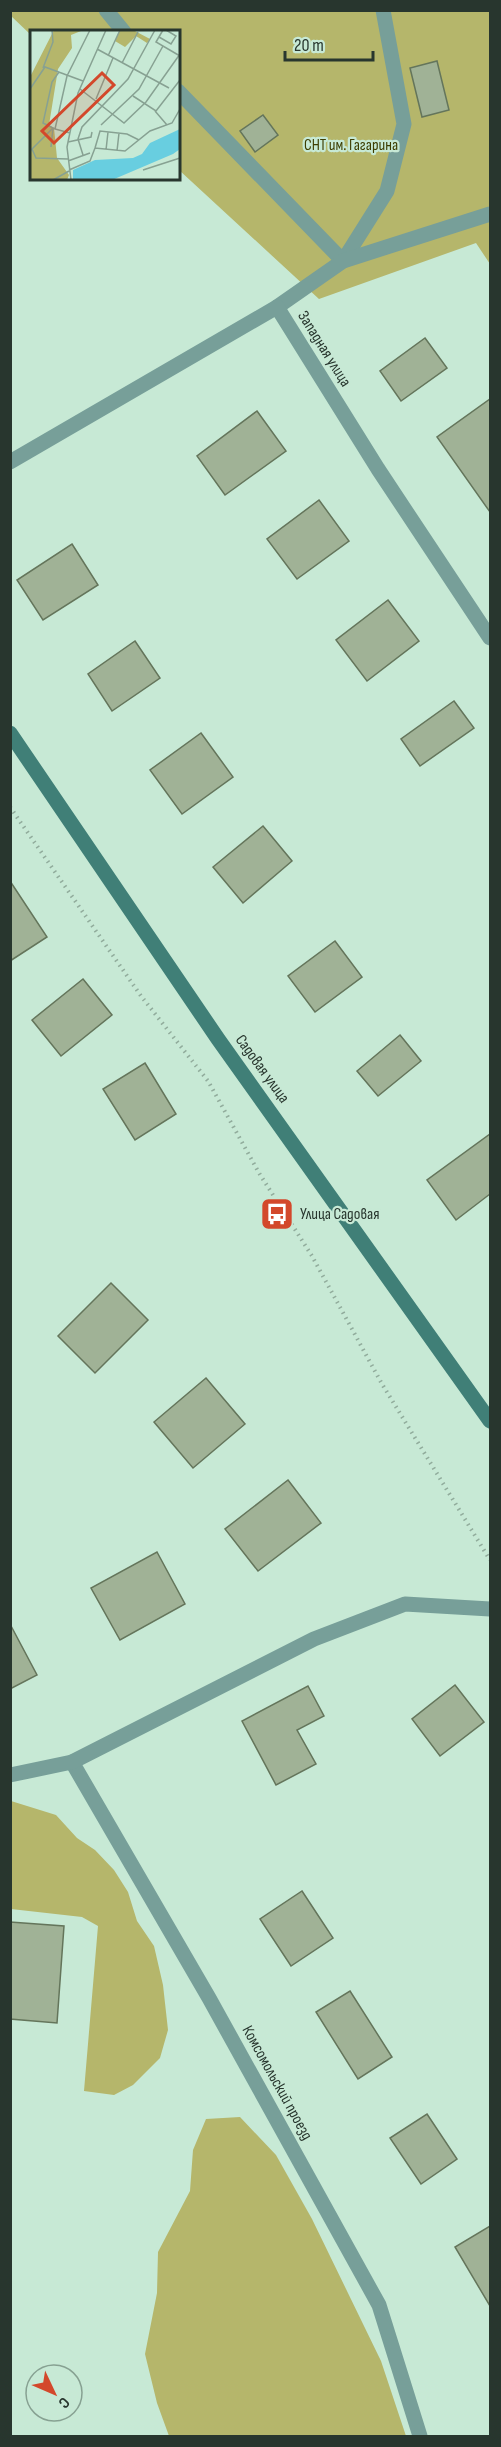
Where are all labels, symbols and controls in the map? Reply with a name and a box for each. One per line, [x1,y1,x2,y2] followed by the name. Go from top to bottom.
[285,24,374,62] scale bar
[30,30,180,180] inset map
[294,35,324,56] text: 20 m
[304,136,398,155] park label: СНТ им. Гагарина
[293,308,355,390] street label: Западная улица
[231,1031,293,1107] street label: Садовая улица
[259,1196,295,1232] bus stop icon: Улица Садовая
[300,1205,379,1224] place label: Улица Садовая
[238,2022,316,2144] street label: Комсомольский проезд
[24,2363,84,2423] north arrow
[54,2393,73,2412] text: С

